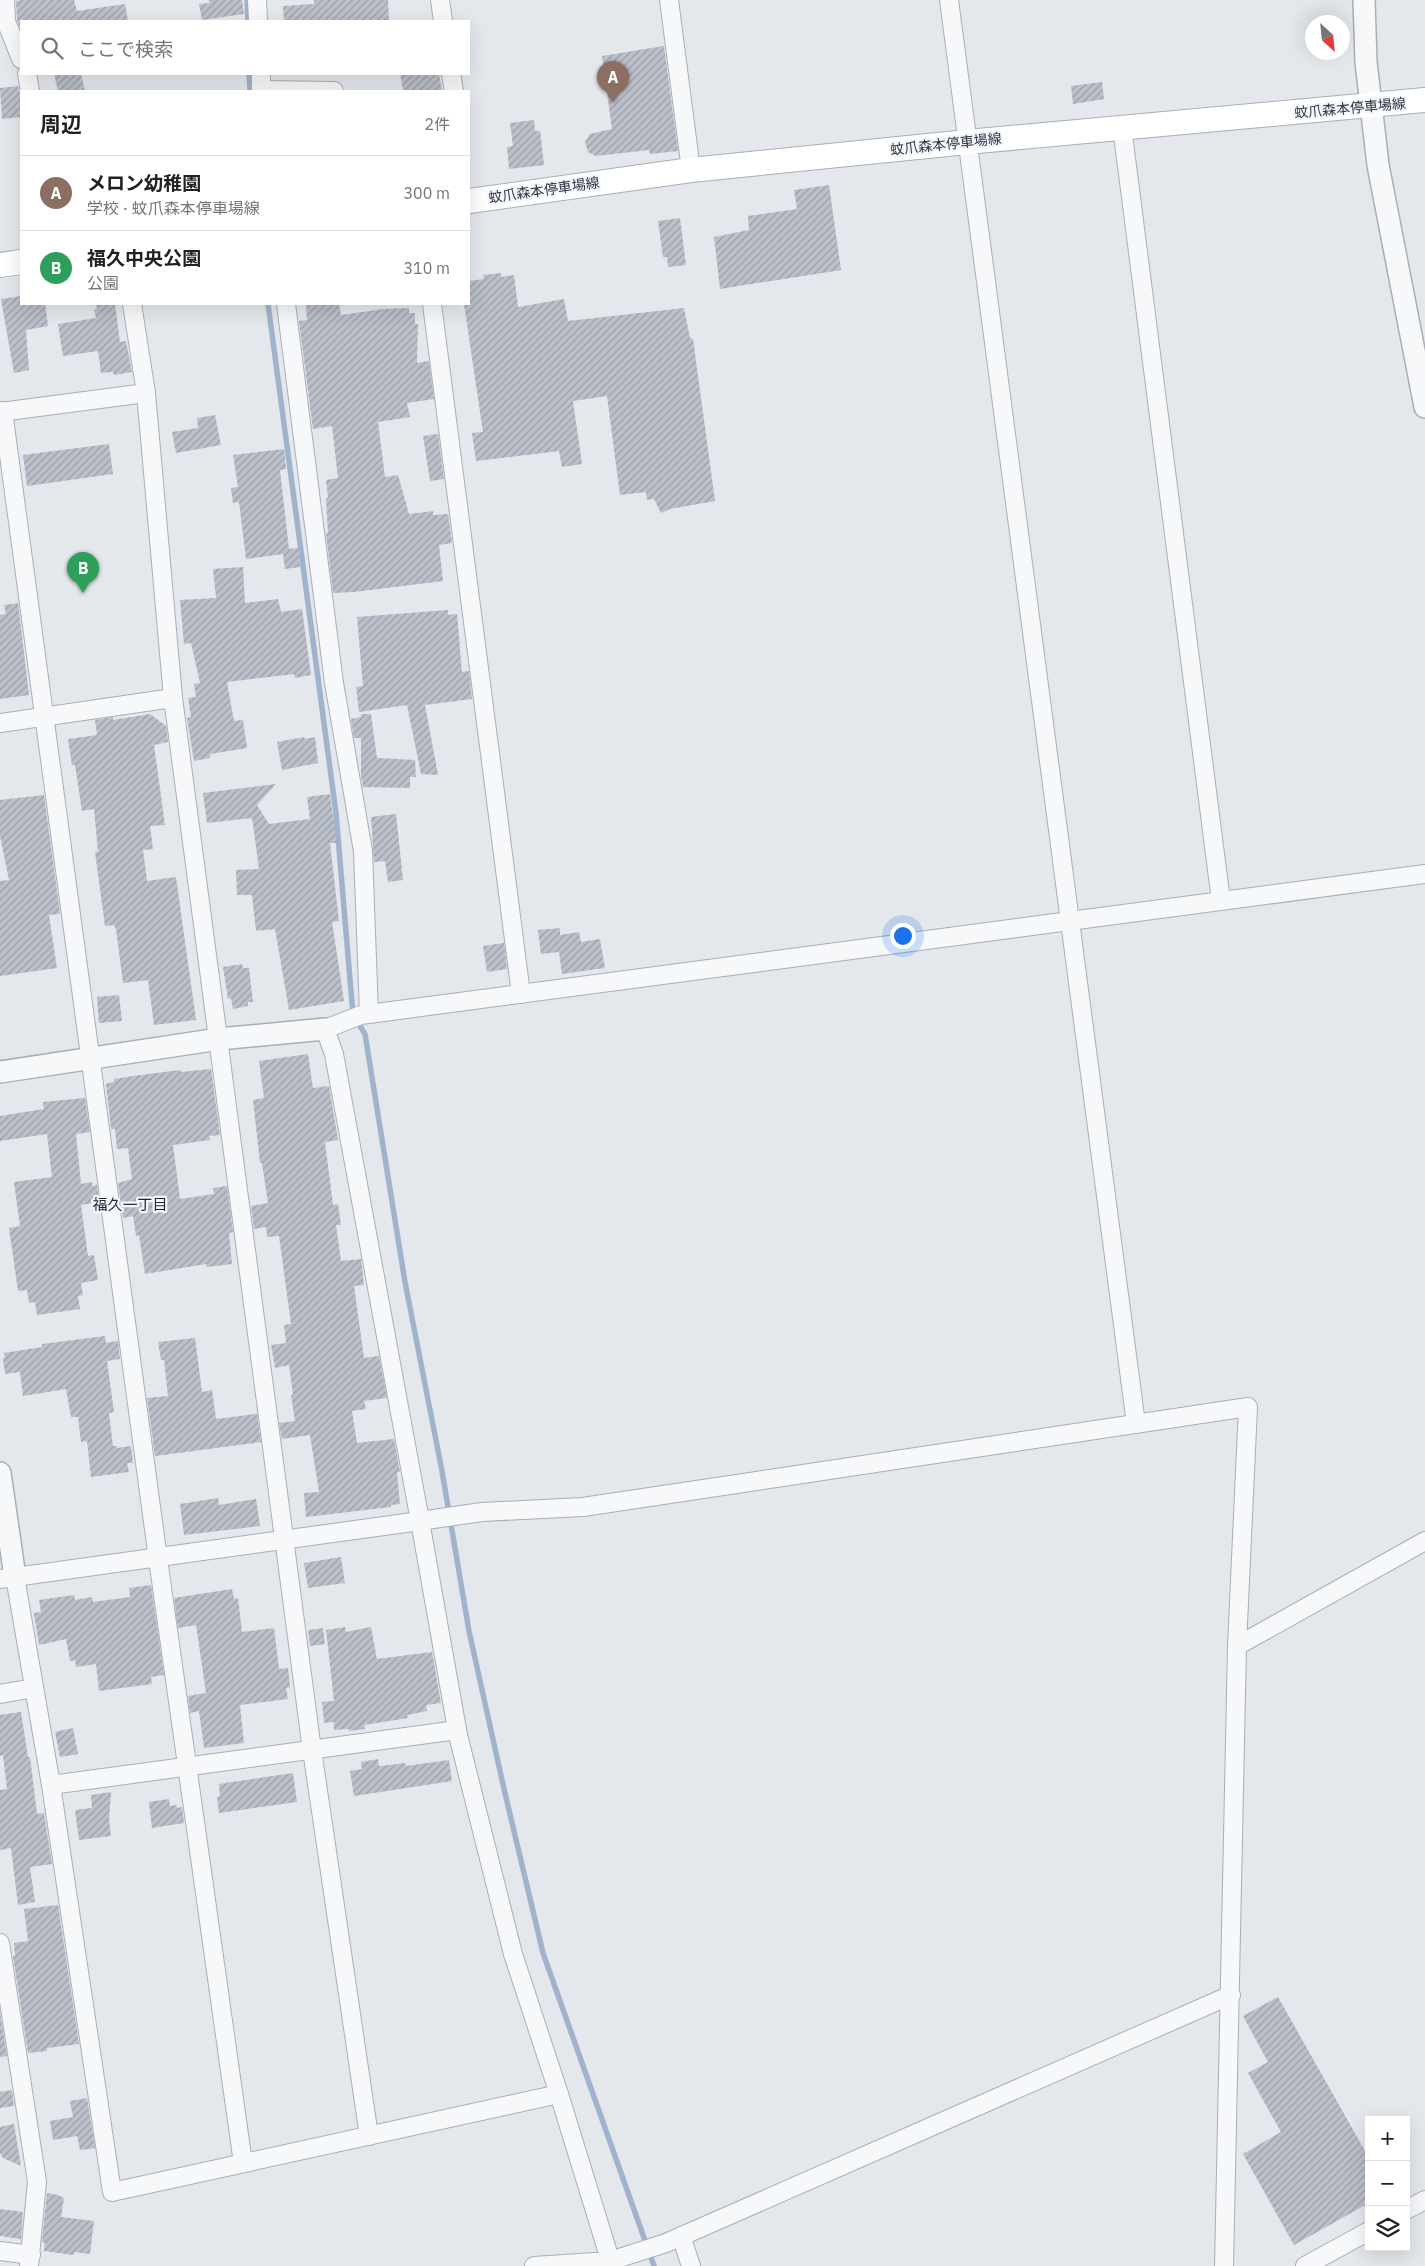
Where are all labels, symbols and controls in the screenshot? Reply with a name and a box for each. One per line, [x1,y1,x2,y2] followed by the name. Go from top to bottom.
[1305,15,1350,60] north arrow
[20,20,470,75] search box
[38,34,66,62] icon: search
[78,37,173,61] text: ここで検索
[597,61,629,102] pin: A
[1293,94,1407,122] street label: 蚊爪森本停車場線
[40,110,82,138] text: 周辺
[424,114,450,134] text: 2件
[889,129,1003,159] street label: 蚊爪森本停車場線
[87,171,201,195] text: メロン幼稚園
[487,173,601,207] street label: 蚊爪森本停車場線
[51,183,61,203] text: A
[403,183,450,203] text: 300 m
[87,198,260,218] text: 学校 · 蚊爪森本停車場線
[87,246,201,270] text: 福久中央公園
[51,258,61,278] text: B
[403,258,450,278] text: 310 m
[87,273,119,293] text: 公園
[67,552,99,593] pin: B
[890,923,916,949] your location
[92,1195,168,1214] district label: 福久一丁目
[1365,2116,1410,2251] map controls
[1365,2116,1410,2161] button: +
[1365,2161,1410,2206] button: −
[1365,2206,1410,2251] button: layers

